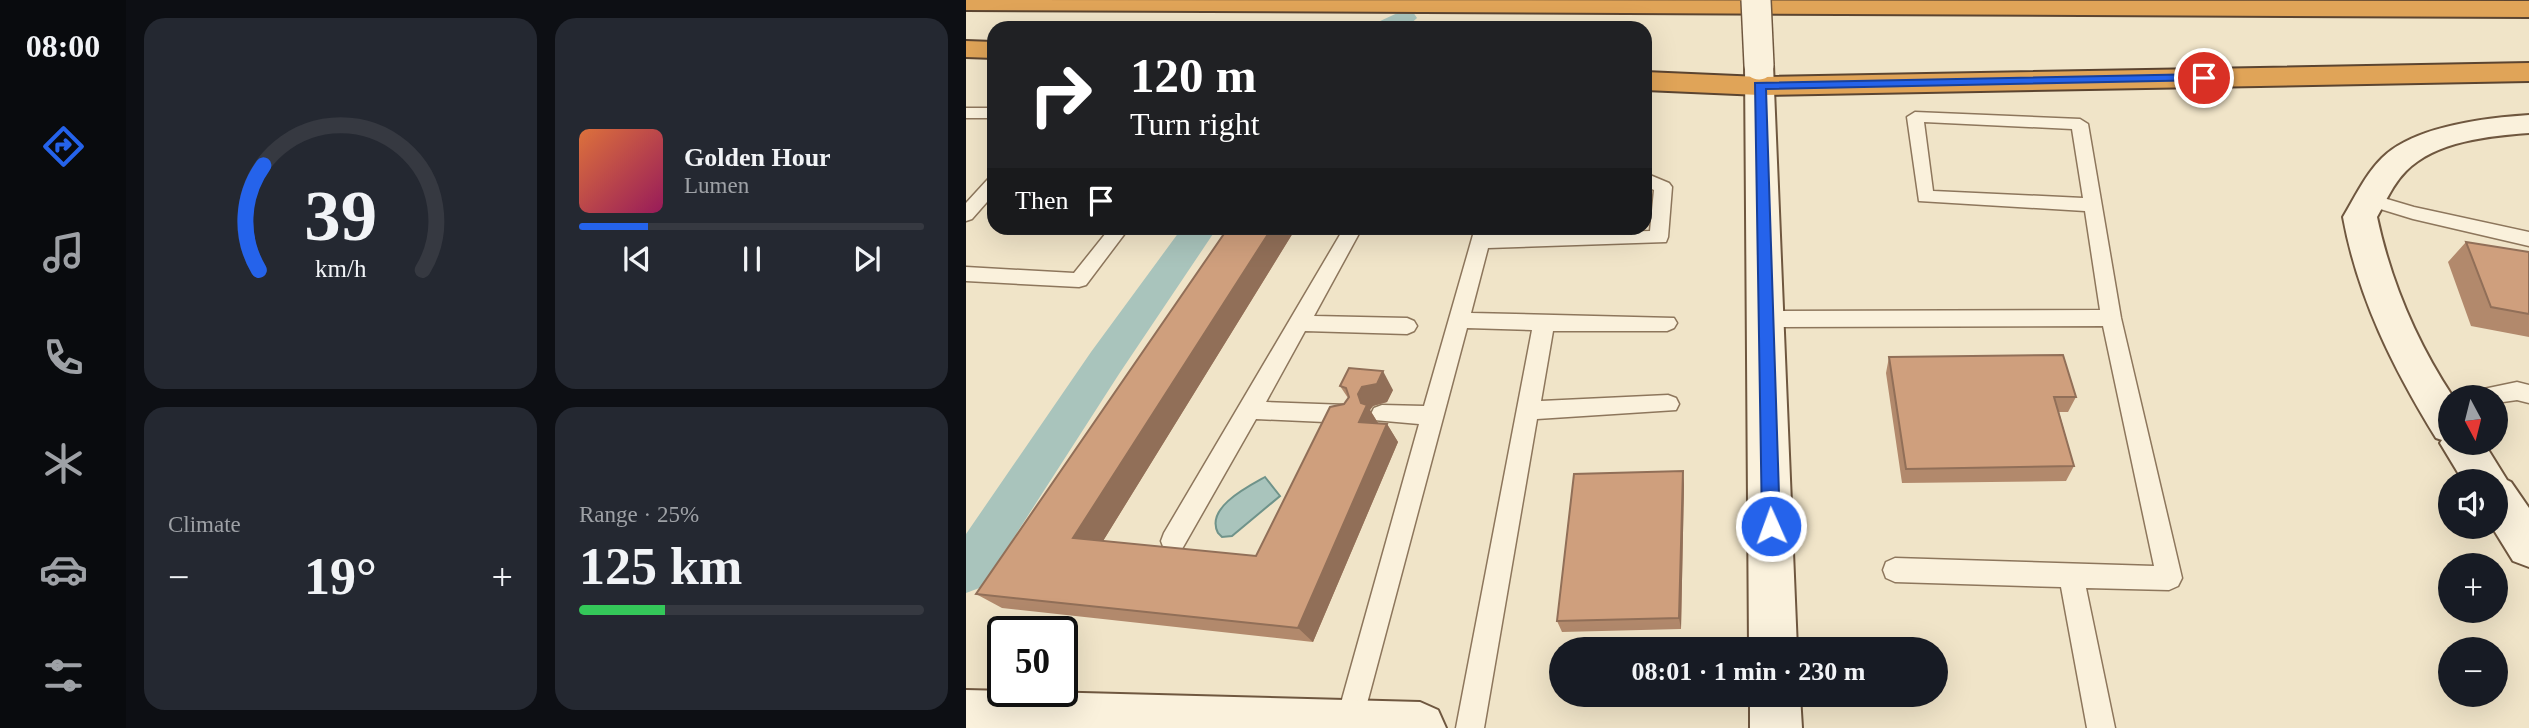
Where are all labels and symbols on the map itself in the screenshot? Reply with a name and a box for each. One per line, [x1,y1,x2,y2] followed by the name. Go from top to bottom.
[2174,48,2234,108] pin
[2438,385,2508,455] north arrow
[1734,489,1808,563] position arrow
[987,616,1078,707] speed limit sign: 50

